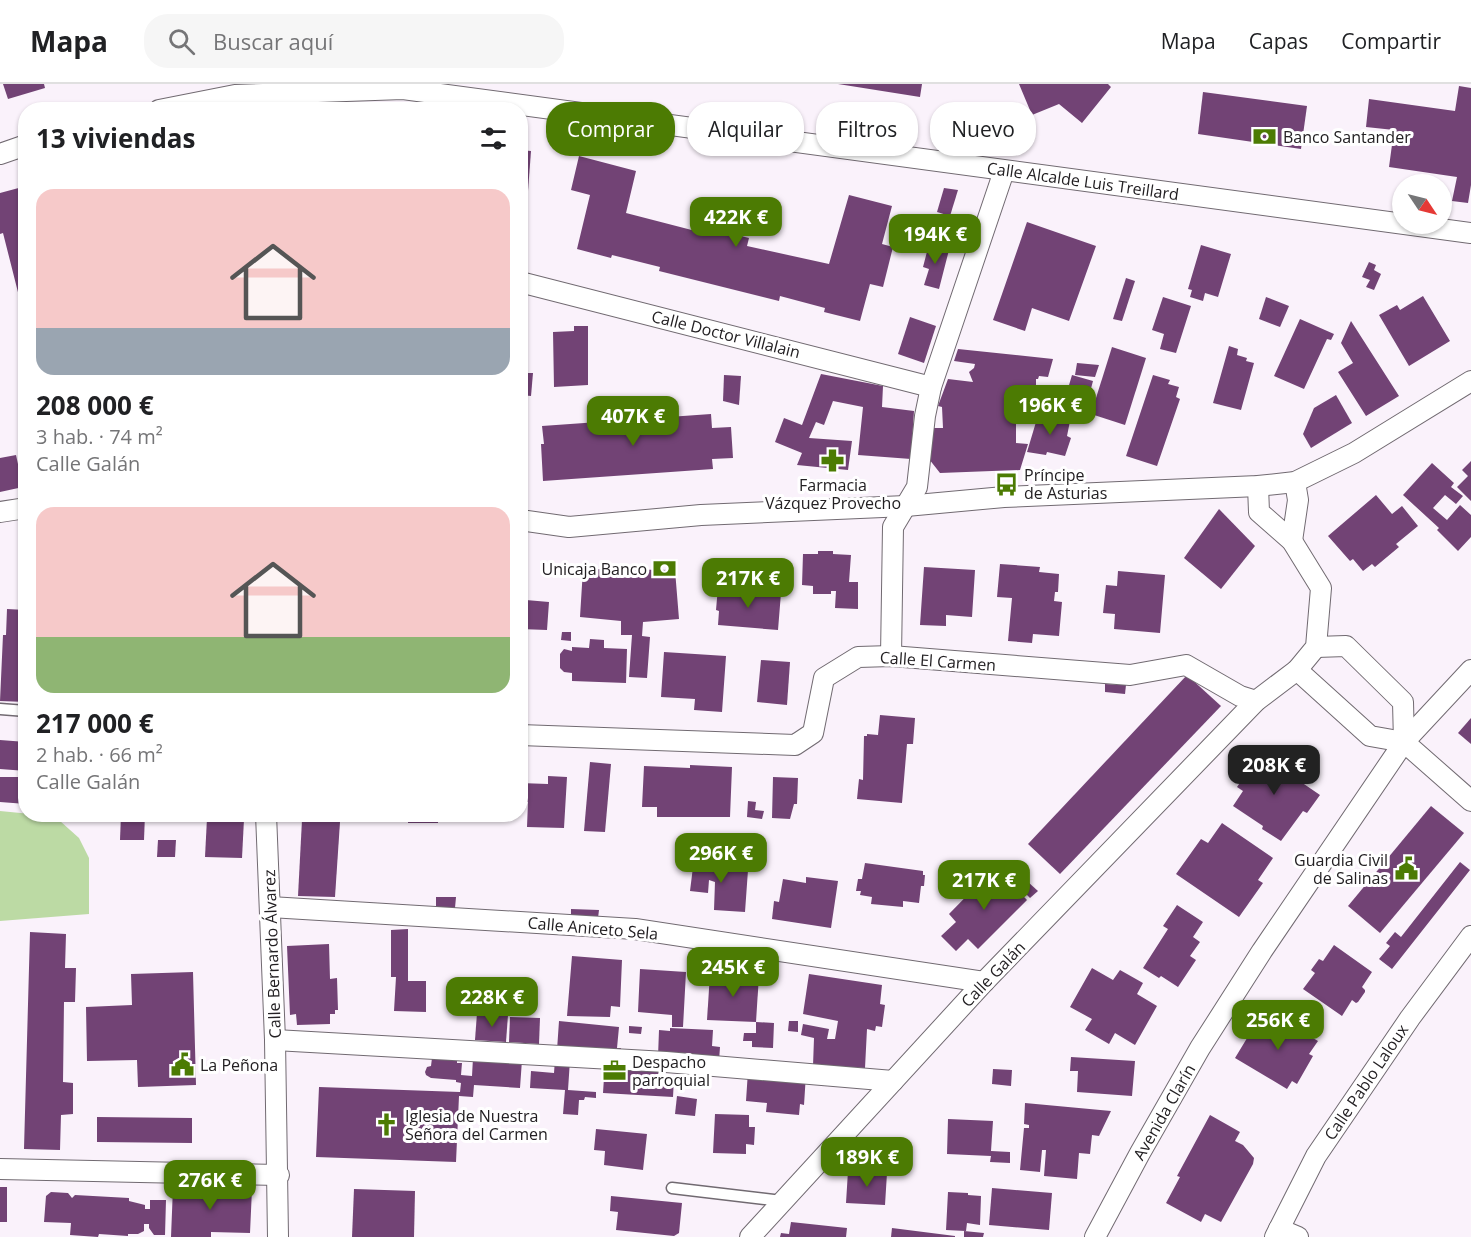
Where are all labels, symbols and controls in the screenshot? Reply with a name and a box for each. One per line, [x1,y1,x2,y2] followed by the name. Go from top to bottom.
[144,14,564,68] search box
[30,22,108,60] text: Mapa
[165,25,198,58] icon: search
[213,26,333,56] text: Buscar aquí
[1161,27,1216,55] text: Mapa
[1249,27,1308,55] text: Capas
[1341,27,1441,55] text: Compartir
[546,102,675,156] chip: Comprar
[687,102,804,156] chip: Alquilar
[816,102,918,156] chip: Filtros
[930,102,1036,156] chip: Nuevo
[36,120,195,156] text: 13 viviendas
[477,122,510,155] icon: filters
[1252,124,1278,150] bank icon: Banco Santander
[1283,126,1411,148] place label: Banco Santander
[986,157,1180,205] street label: Calle Alcalde Luis Treillard
[1392,174,1452,234] north arrow
[1392,174,1452,234] map controls
[687,197,785,248] pin: 422K €
[704,203,768,230] text: 422K €
[886,214,984,265] pin: 194K €
[903,220,967,247] text: 194K €
[219,228,327,336] icon: home
[649,305,803,363] street label: Calle Doctor Villalain
[1001,385,1099,436] pin: 196K €
[36,387,154,423] text: 208 000 €
[1018,391,1082,418] text: 196K €
[584,396,682,447] pin: 407K €
[601,402,665,429] text: 407K €
[36,423,163,450] text: 3 hab. · 74 m²
[820,447,846,473] pharmacy icon: Farmacia Vázquez Provecho
[36,450,140,477] text: Calle Galán
[1024,464,1107,504] place label: Príncipe de Asturias
[993,471,1019,497] bus stop icon: Príncipe de Asturias
[765,474,901,514] place label: Farmacia Vázquez Provecho
[219,546,327,654] icon: home
[652,556,678,582] bank icon: Unicaja Banco
[542,558,647,580] place label: Unicaja Banco
[699,558,797,609] pin: 217K €
[716,564,780,591] text: 217K €
[879,646,997,676] street label: Calle El Carmen
[36,705,154,741] text: 217 000 €
[36,741,163,768] text: 2 hab. · 66 m²
[1225,745,1323,796] pin: 208K €
[1242,751,1306,778] text: 208K €
[36,768,140,795] text: Calle Galán
[672,833,770,884] pin: 296K €
[689,839,753,866] text: 296K €
[1294,849,1388,889] place label: Guardia Civil de Salinas
[1393,856,1419,882] public building icon: Guardia Civil de Salinas
[935,860,1033,911] pin: 217K €
[952,866,1016,893] text: 217K €
[258,869,286,1039] street label: Calle Bernardo Álvarez
[527,911,659,945] street label: Calle Aniceto Sela
[956,936,1030,1012] street label: Calle Galán
[684,947,782,998] pin: 245K €
[701,953,765,980] text: 245K €
[443,977,541,1028] pin: 228K €
[460,983,524,1010] text: 228K €
[1229,1000,1327,1051] pin: 256K €
[1246,1006,1310,1033] text: 256K €
[1319,1019,1413,1144] street label: Calle Pablo Laloux
[632,1051,710,1091] place label: Despacho parroquial
[169,1052,195,1078] public building icon: La Peñona
[200,1054,278,1076] place label: La Peñona
[601,1058,627,1084] office icon: Despacho parroquial
[1128,1060,1200,1164] street label: Avenida Clarín
[405,1105,548,1145] place label: Iglesia de Nuestra Señora del Carmen
[374,1112,400,1138] church icon: Iglesia de Nuestra Señora del Carmen
[818,1137,916,1188] pin: 189K €
[835,1143,899,1170] text: 189K €
[161,1160,259,1211] pin: 276K €
[178,1166,242,1193] text: 276K €

